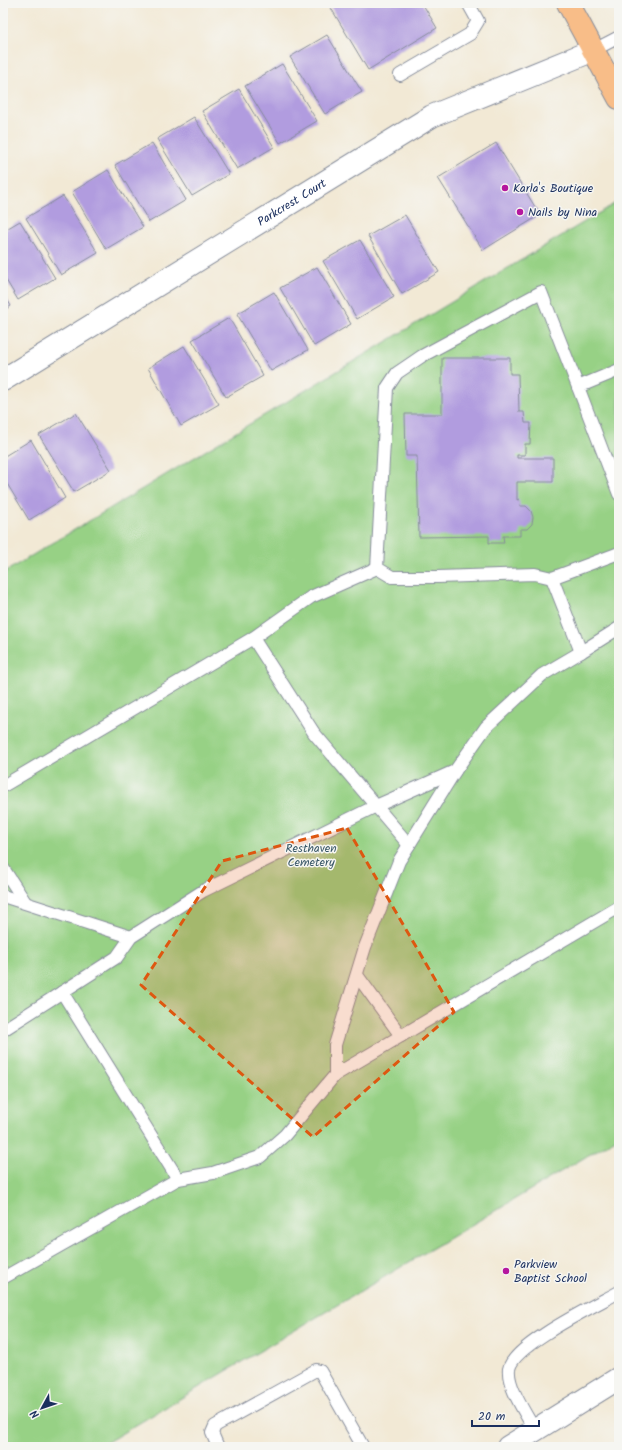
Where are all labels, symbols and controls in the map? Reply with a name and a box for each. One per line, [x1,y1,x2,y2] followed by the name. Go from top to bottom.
[254,174,331,231] street label: Parkcrest Court
[513,179,594,198] place label: Karla's Boutique
[500,183,510,193] marker: Karla's Boutique
[528,203,598,222] place label: Nails by Nina
[515,207,525,217] marker: Nails by Nina
[285,839,337,872] park label: Resthaven Cemetery
[514,1255,587,1288] place label: Parkview Baptist School
[501,1266,511,1276] marker: Parkview Baptist School
[22,1388,62,1428] north arrow
[472,1402,539,1428] scale bar
[26,1405,44,1422] text: N
[478,1407,506,1426] text: 20 m

